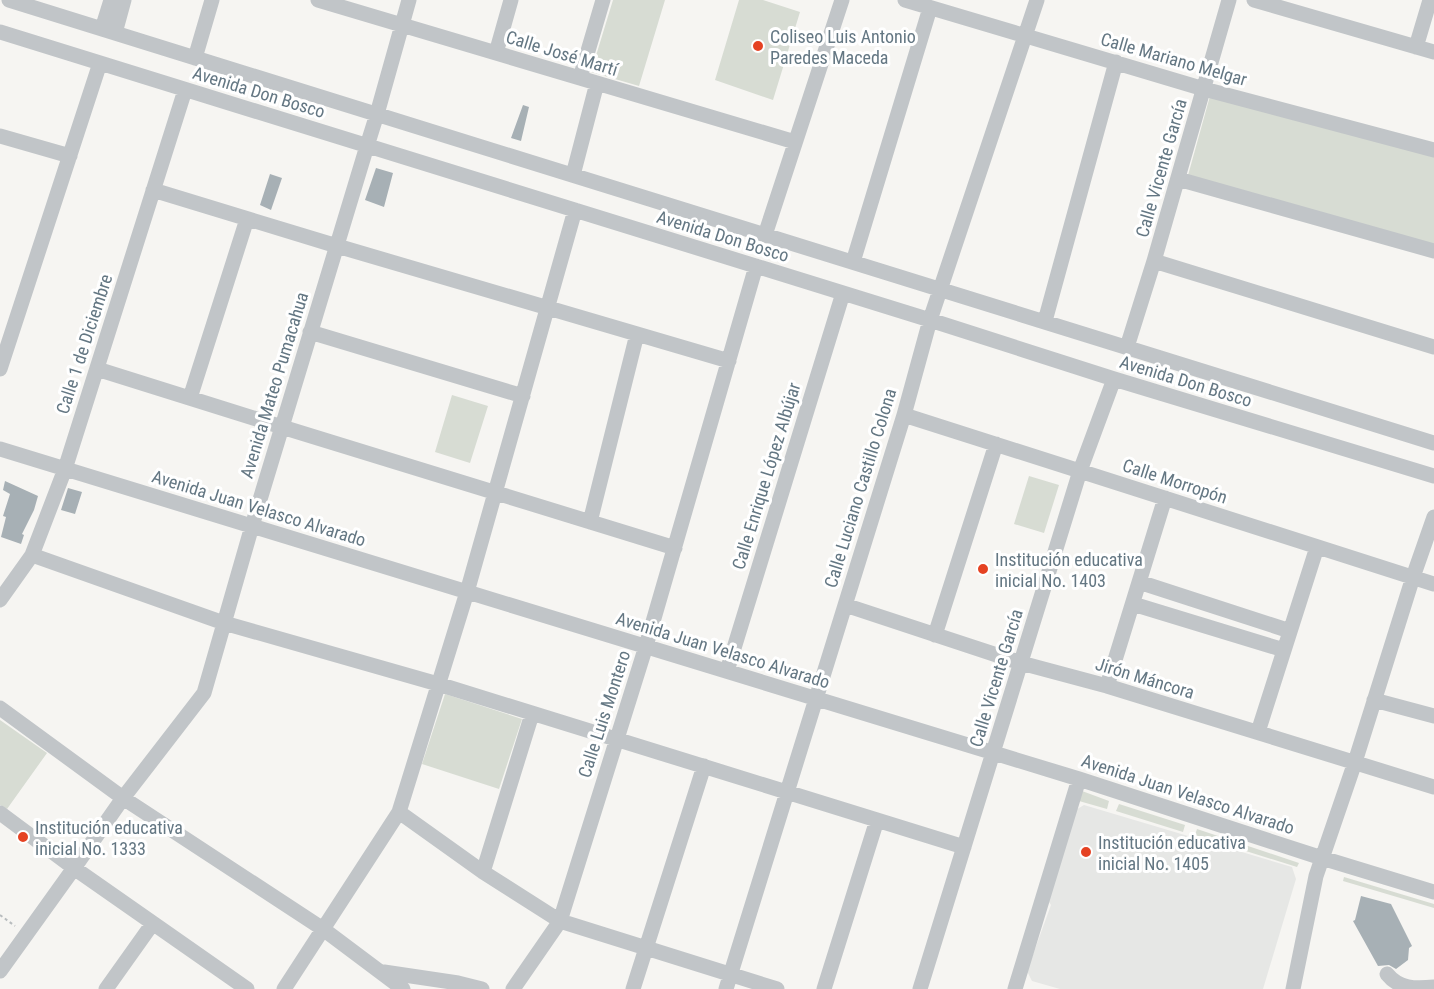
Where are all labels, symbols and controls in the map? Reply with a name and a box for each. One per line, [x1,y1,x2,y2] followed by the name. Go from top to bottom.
[504,26,621,80] street label: Calle José Martí
[770,26,916,68] place label: Coliseo Luis Antonio Paredes Maceda
[1098,28,1250,90] street label: Calle Mariano Melgar
[751,39,765,53] marker: Coliseo Luis Antonio Paredes Maceda
[190,62,328,122] street label: Avenida Don Bosco
[1131,96,1191,240] street label: Calle Vicente García
[654,206,792,266] street label: Avenida Don Bosco
[52,271,116,417] street label: Calle 1 de Diciembre
[236,289,312,481] street label: Avenida Mateo Pumacahua
[1117,351,1255,411] street label: Avenida Don Bosco
[728,379,805,572] street label: Calle Enrique López Albújar
[820,386,900,590] street label: Calle Luciano Castillo Colona
[1120,454,1230,508] street label: Calle Morropón
[150,465,368,551] street label: Avenida Juan Velasco Alvarado
[995,549,1143,591] place label: Institución educativa inicial No. 1403
[976,562,990,576] marker: Institución educativa inicial No. 1403
[614,607,832,693] street label: Avenida Juan Velasco Alvarado
[965,607,1027,749] street label: Calle Vicente García
[574,648,634,780] street label: Calle Luis Montero
[1093,653,1197,703] street label: Jirón Máncora
[1079,750,1297,838] street label: Avenida Juan Velasco Alvarado
[35,817,183,859] place label: Institución educativa inicial No. 1333
[16,830,30,844] marker: Institución educativa inicial No. 1333
[1098,832,1246,874] place label: Institución educativa inicial No. 1405
[1079,845,1093,859] marker: Institución educativa inicial No. 1405

